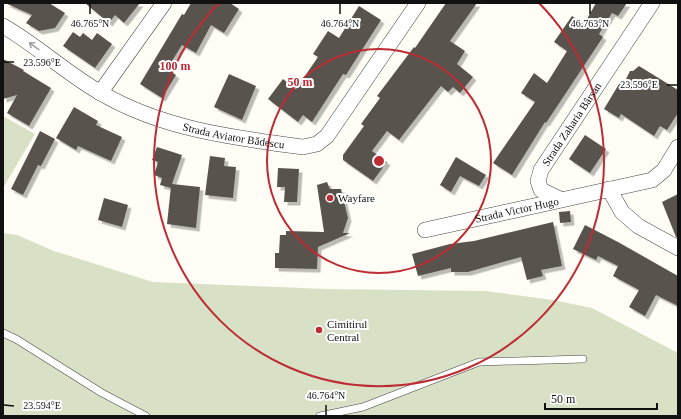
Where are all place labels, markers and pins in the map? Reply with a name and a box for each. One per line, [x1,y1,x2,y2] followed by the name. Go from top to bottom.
[372,154,386,168] centre of rings
[338,192,375,204] place label: Wayfare
[325,193,335,203] marker: Wayfare
[327,318,367,343] place label: Cimitirul Central
[314,325,324,335] marker: Cimitirul Central

